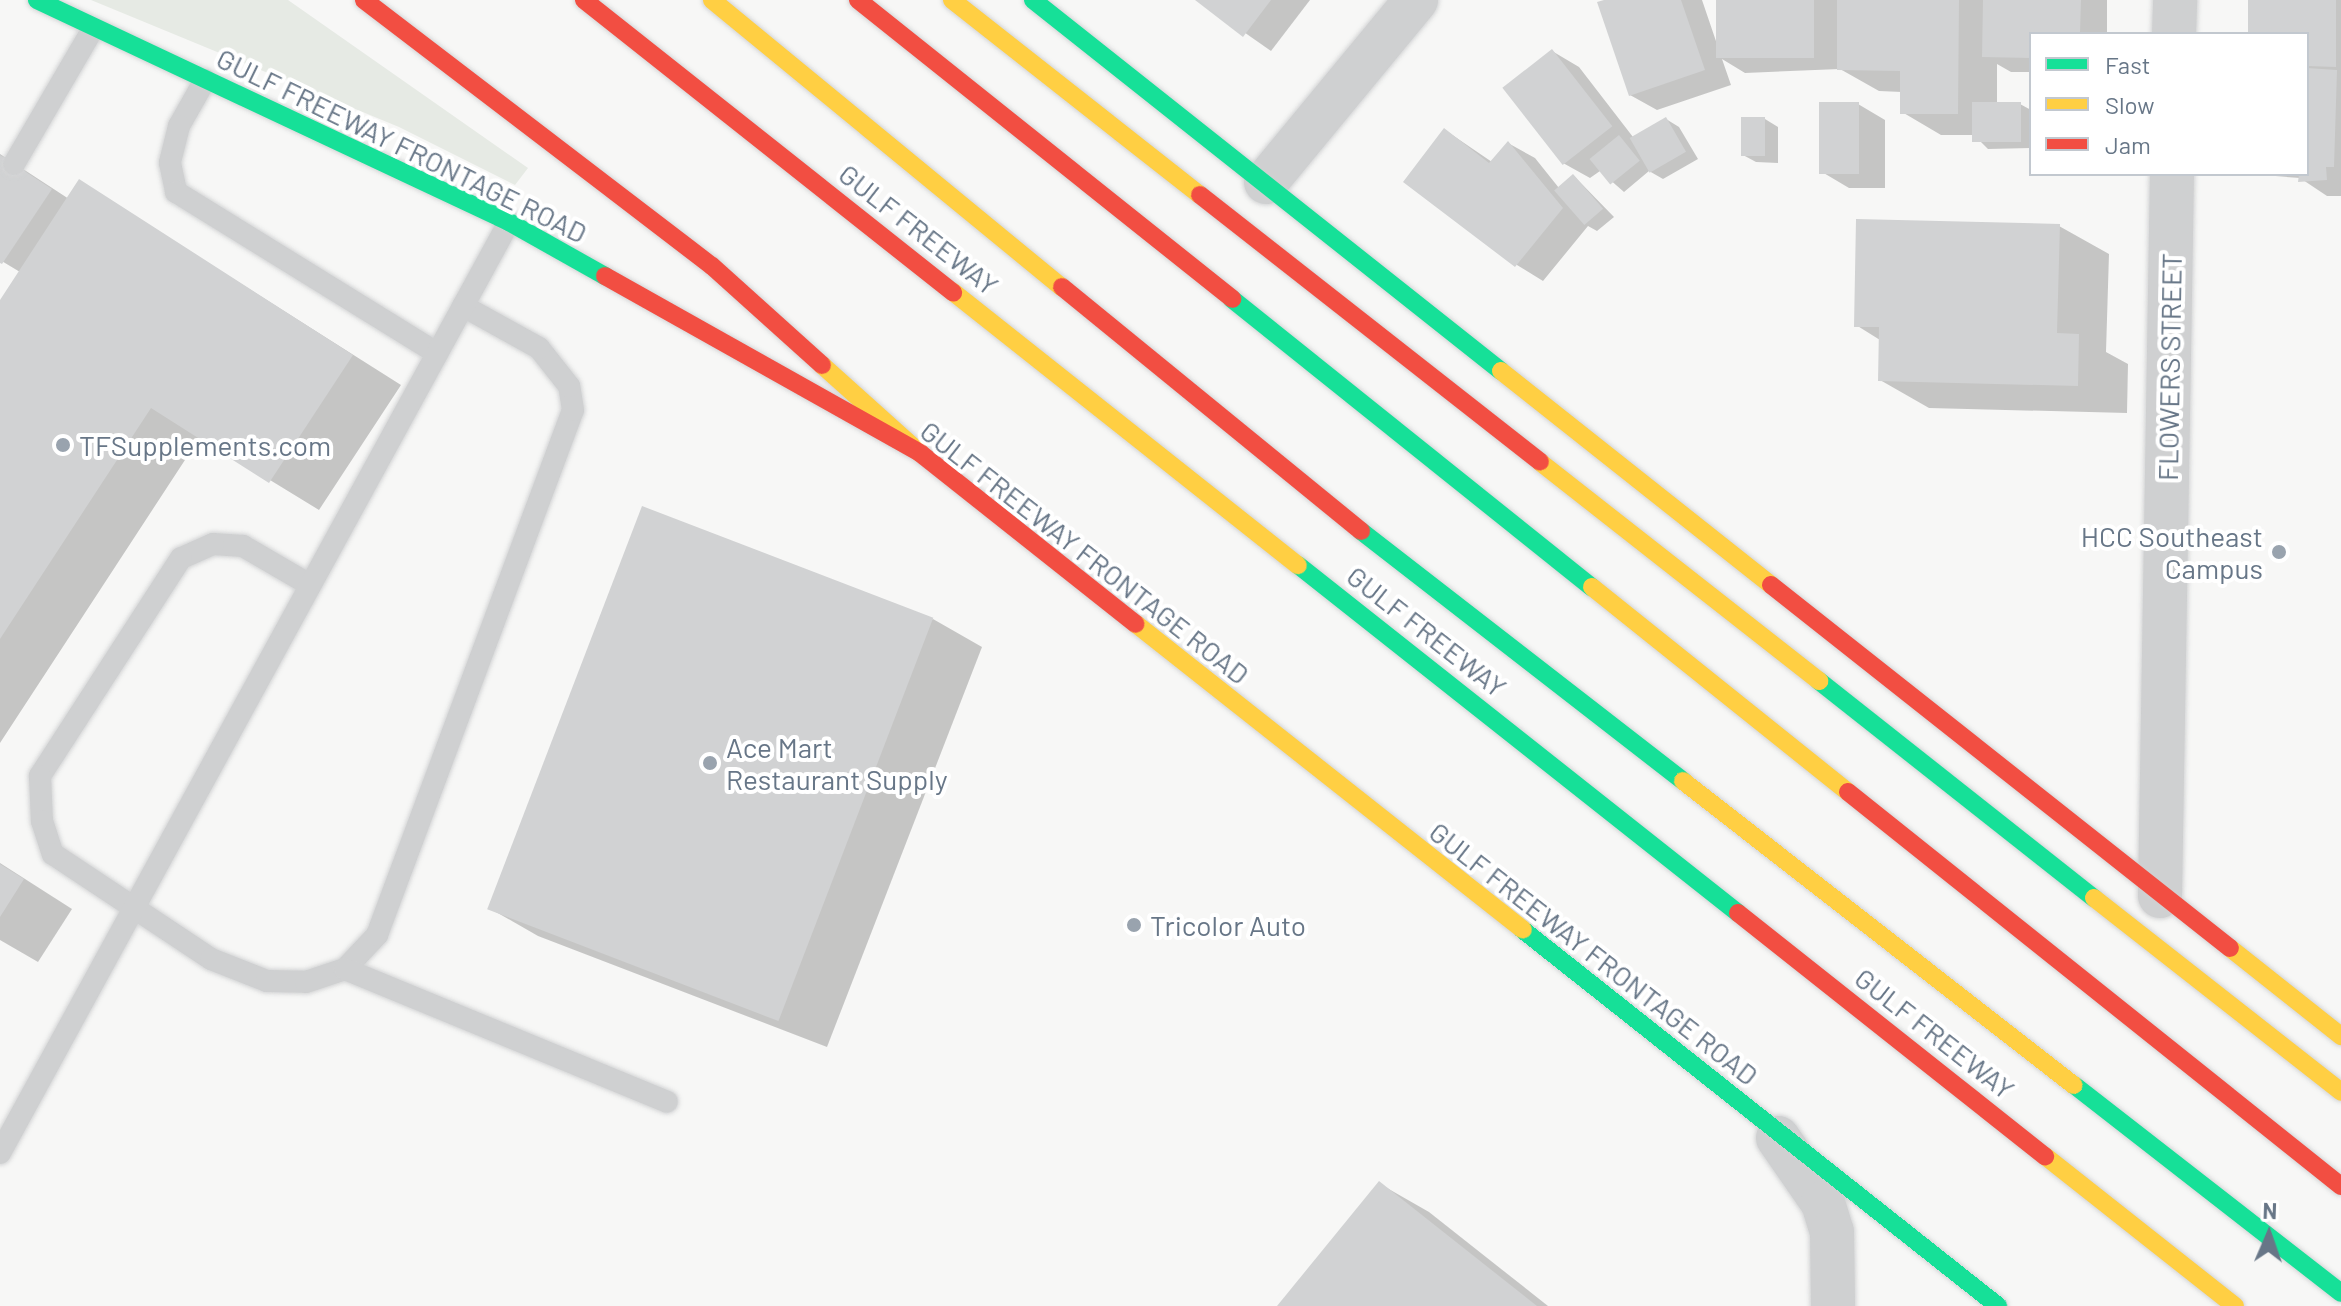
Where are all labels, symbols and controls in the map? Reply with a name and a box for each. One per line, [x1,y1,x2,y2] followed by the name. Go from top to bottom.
[2029,32,2309,176] legend
[212,41,592,249] street label: GULF FREEWAY FRONTAGE ROAD
[2105,50,2150,79] text: Fast
[2105,90,2154,119] text: Slow
[2105,130,2151,159] text: Jam
[833,156,1005,302] street label: GULF FREEWAY
[2150,253,2188,481] street label: FLOWERS STREET
[914,413,1256,691] street label: GULF FREEWAY FRONTAGE ROAD
[79,428,331,462] place label: TFSupplements.com
[54,436,72,454] marker: TFSupplements.com
[2081,519,2263,585] place label: HCC Southeast Campus
[2270,543,2288,561] marker: HCC Southeast Campus
[1341,558,1513,704] street label: GULF FREEWAY
[726,730,948,796] place label: Ace Mart Restaurant Supply
[701,754,719,772] marker: Ace Mart Restaurant Supply
[1423,814,1765,1092] street label: GULF FREEWAY FRONTAGE ROAD
[1150,908,1306,942] place label: Tricolor Auto
[1125,916,1143,934] marker: Tricolor Auto
[1849,960,2021,1106] street label: GULF FREEWAY
[2229,1194,2309,1274] north arrow
[2262,1197,2278,1223] text: N

